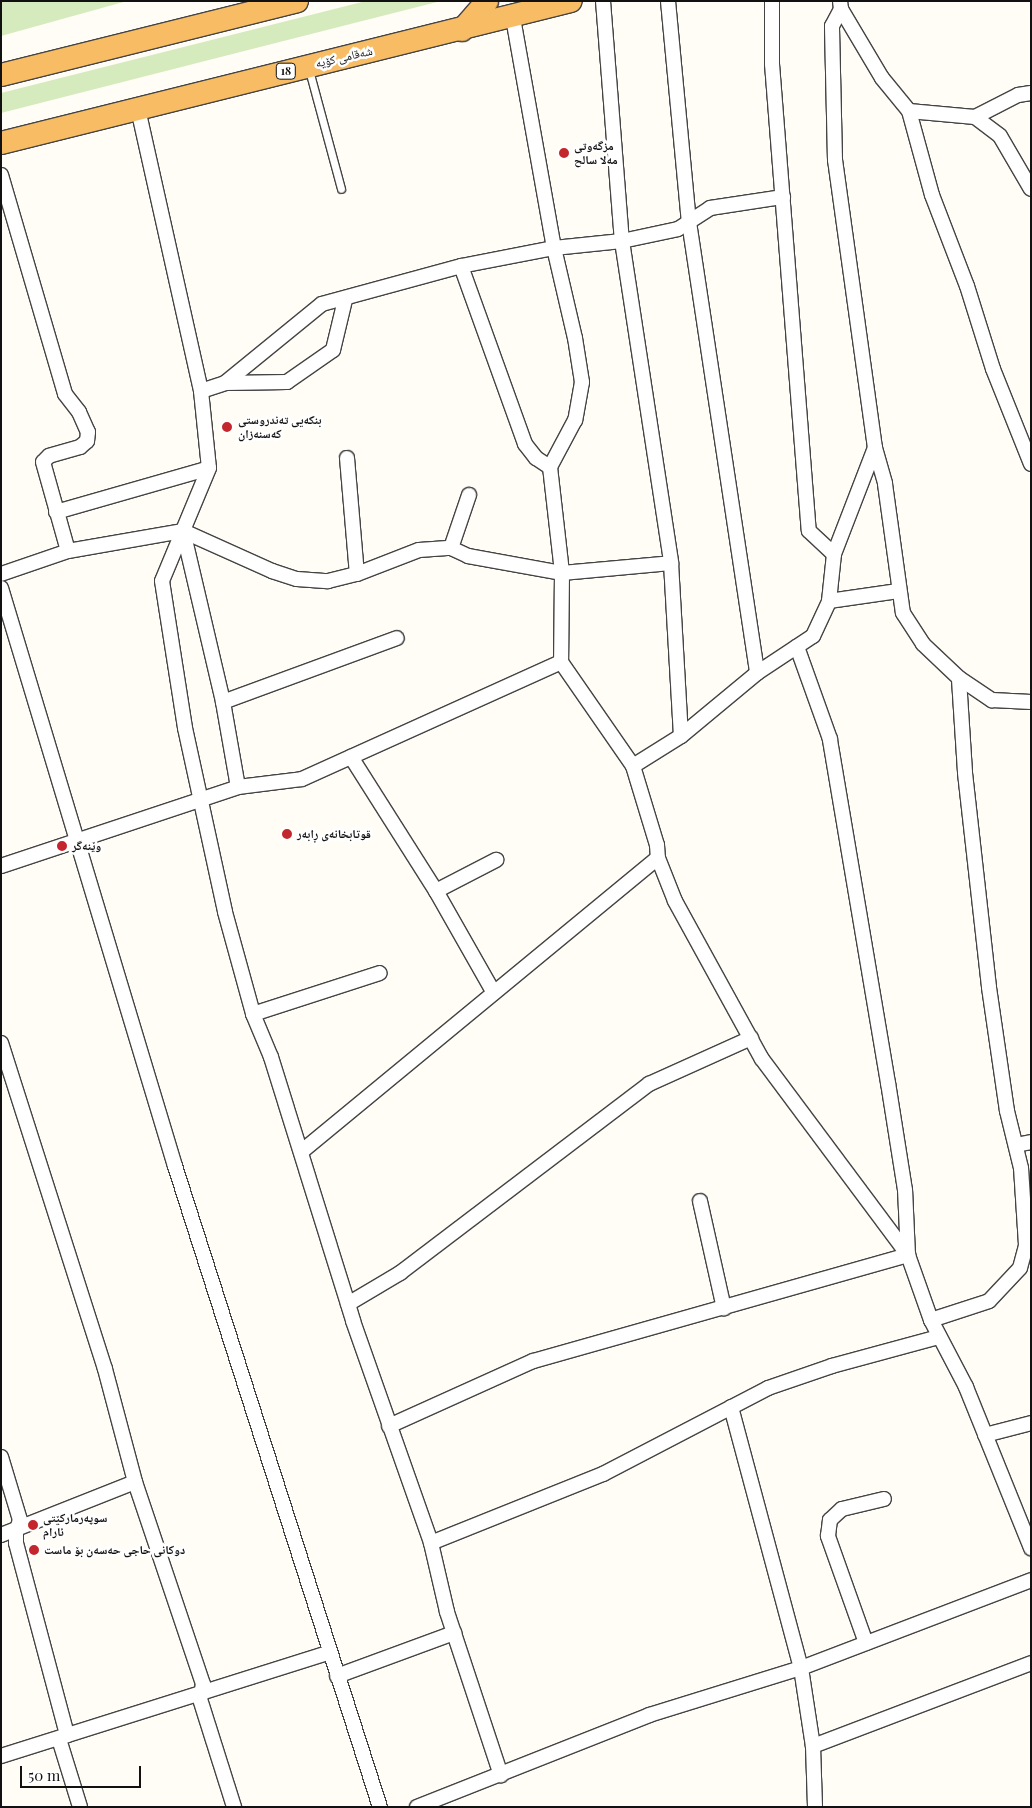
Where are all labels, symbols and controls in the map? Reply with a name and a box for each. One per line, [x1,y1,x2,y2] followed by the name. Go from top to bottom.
[314,43,374,71] street label: شەقامی کۆیە
[275,62,297,80] road number: 18
[574,139,618,167] place label: مزگەوتی مەلا سالح
[558,147,570,159] marker: مزگەوتی مەلا سالح
[238,413,322,441] place label: بنکەیی تەندروستی کەسنەزان
[220,420,234,434] marker: بنکەیی تەندروستی کەسنەزان
[297,827,371,841] place label: قوتابخانەی ڕابەر
[281,828,293,840] marker: قوتابخانەی ڕابەر
[72,839,101,853] place label: وێنەگر
[56,840,68,852] marker: وێنەگر
[43,1511,107,1539] place label: سوپەرمارکێتی ئارام
[27,1519,39,1531] marker: سوپەرمارکێتی ئارام
[44,1543,185,1557] place label: دوکانی حاجی حەسەن بۆ ماست
[28,1544,40,1556] marker: دوکانی حاجی حەسەن بۆ ماست
[22,1756,144,1788] scale bar
[28,1765,60,1785] text: 50 m

